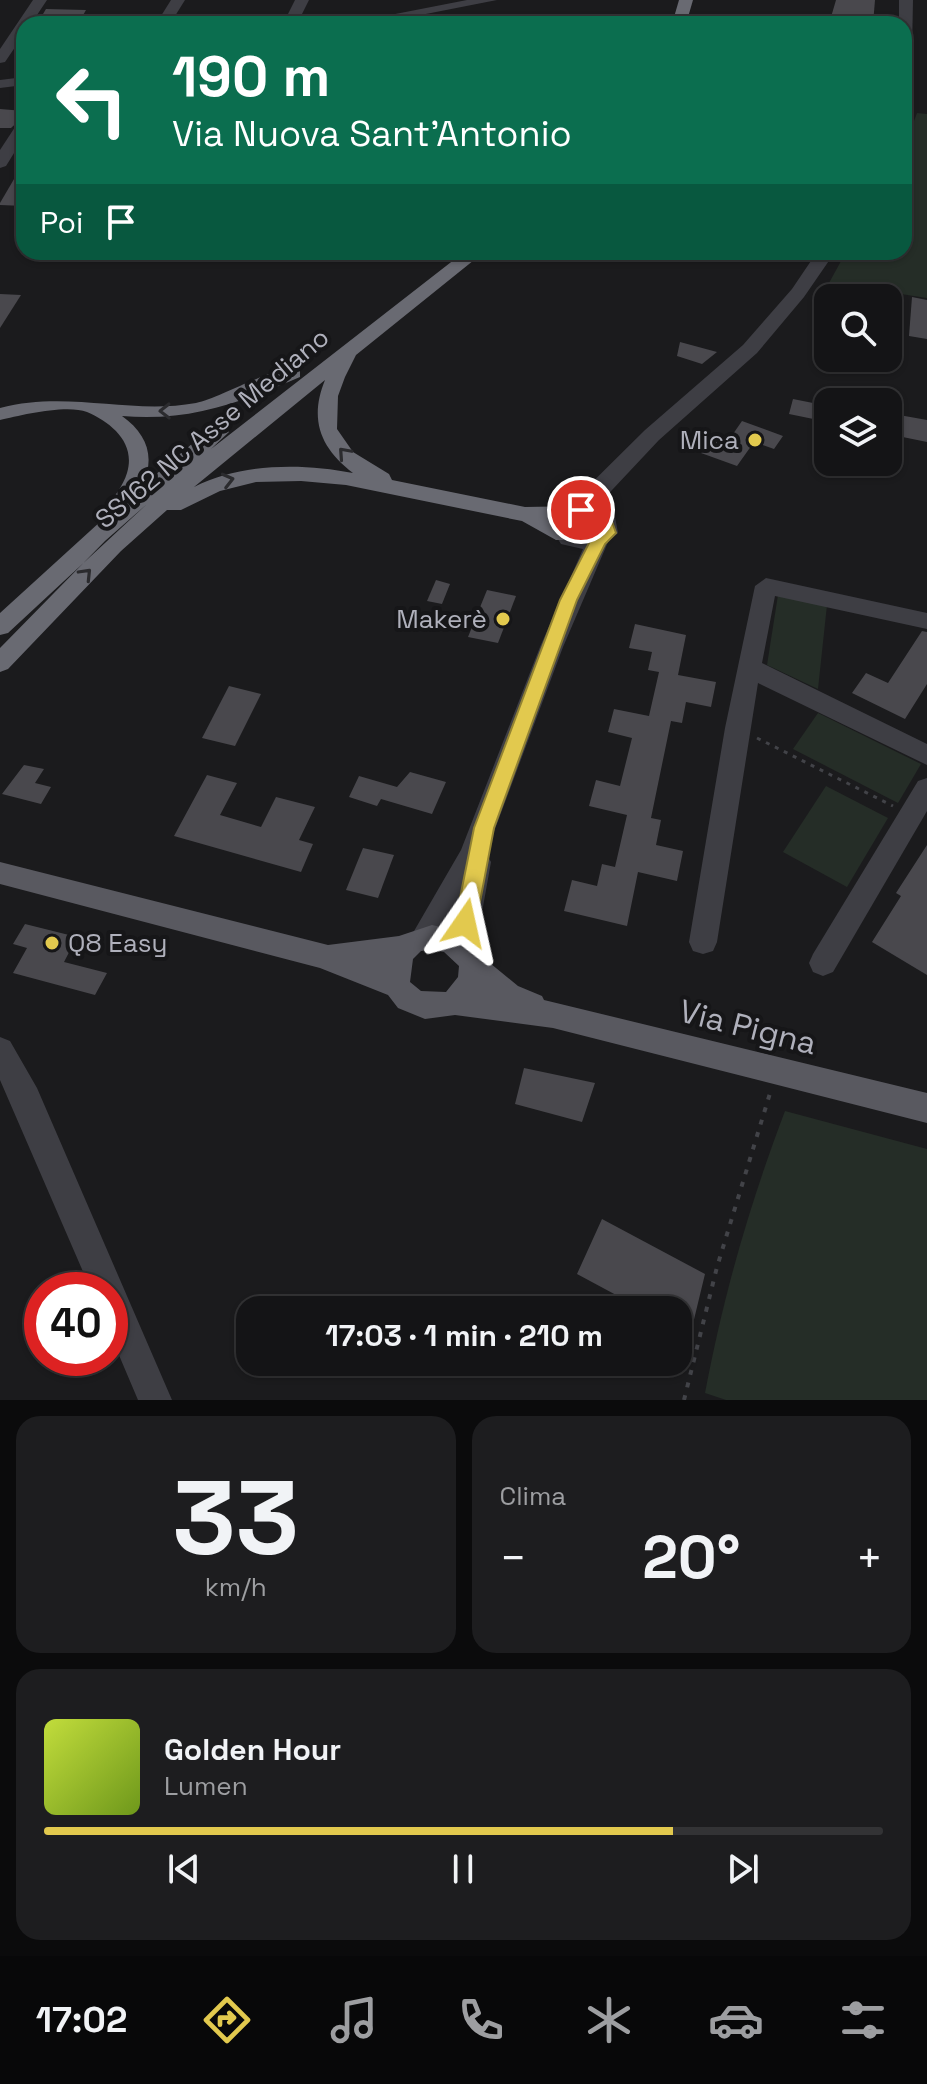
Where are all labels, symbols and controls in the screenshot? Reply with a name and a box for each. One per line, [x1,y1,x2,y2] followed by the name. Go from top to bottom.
[172,41,330,112] text: 190 m
[40,48,144,152] icon: left
[172,111,572,157] text: Via Nuova Sant'Antonio
[99,200,143,244] icon: arrive
[40,203,83,242] text: Poi
[814,284,902,476] map controls
[814,284,902,372] button: search
[88,320,336,536] street label: SS162 NC Asse Mediano
[814,388,902,476] button: layers
[158,402,171,420] one-way arrow
[680,423,739,457] place label: Mica
[746,431,764,449] marker: Mica
[339,447,353,462] one-way arrow
[220,472,234,489] one-way arrow
[547,476,615,544] pin
[559,488,603,532] icon: arrive
[77,569,91,583] one-way arrow
[396,602,487,636] place label: Makerè
[494,610,512,628] marker: Makerè
[423,881,507,965] position arrow
[68,926,167,960] place label: Q8 Easy
[43,934,61,952] marker: Q8 Easy
[675,991,821,1063] street label: Via Pigna
[24,1272,128,1376] speed limit sign: 40
[325,1316,603,1355] text: 17:03 · 1 min · 210 m
[173,1452,299,1584] text: 33
[500,1479,566,1513] text: Clima
[642,1519,740,1596] text: 20°
[500,1530,527,1586] text: −
[856,1530,883,1586] text: +
[205,1570,267,1604] text: km/h
[164,1730,341,1769] text: Golden Hour
[164,1769,248,1803] text: Lumen
[162,1847,206,1891] icon: previous
[441,1847,485,1891] icon: pause
[721,1847,765,1891] icon: next
[199,1992,255,2048] icon: directions
[326,1992,382,2048] icon: music
[453,1992,509,2048] icon: phone
[581,1992,637,2048] icon: climate
[708,1992,764,2048] icon: car
[835,1992,891,2048] icon: filters
[36,1997,127,2043] text: 17:02

